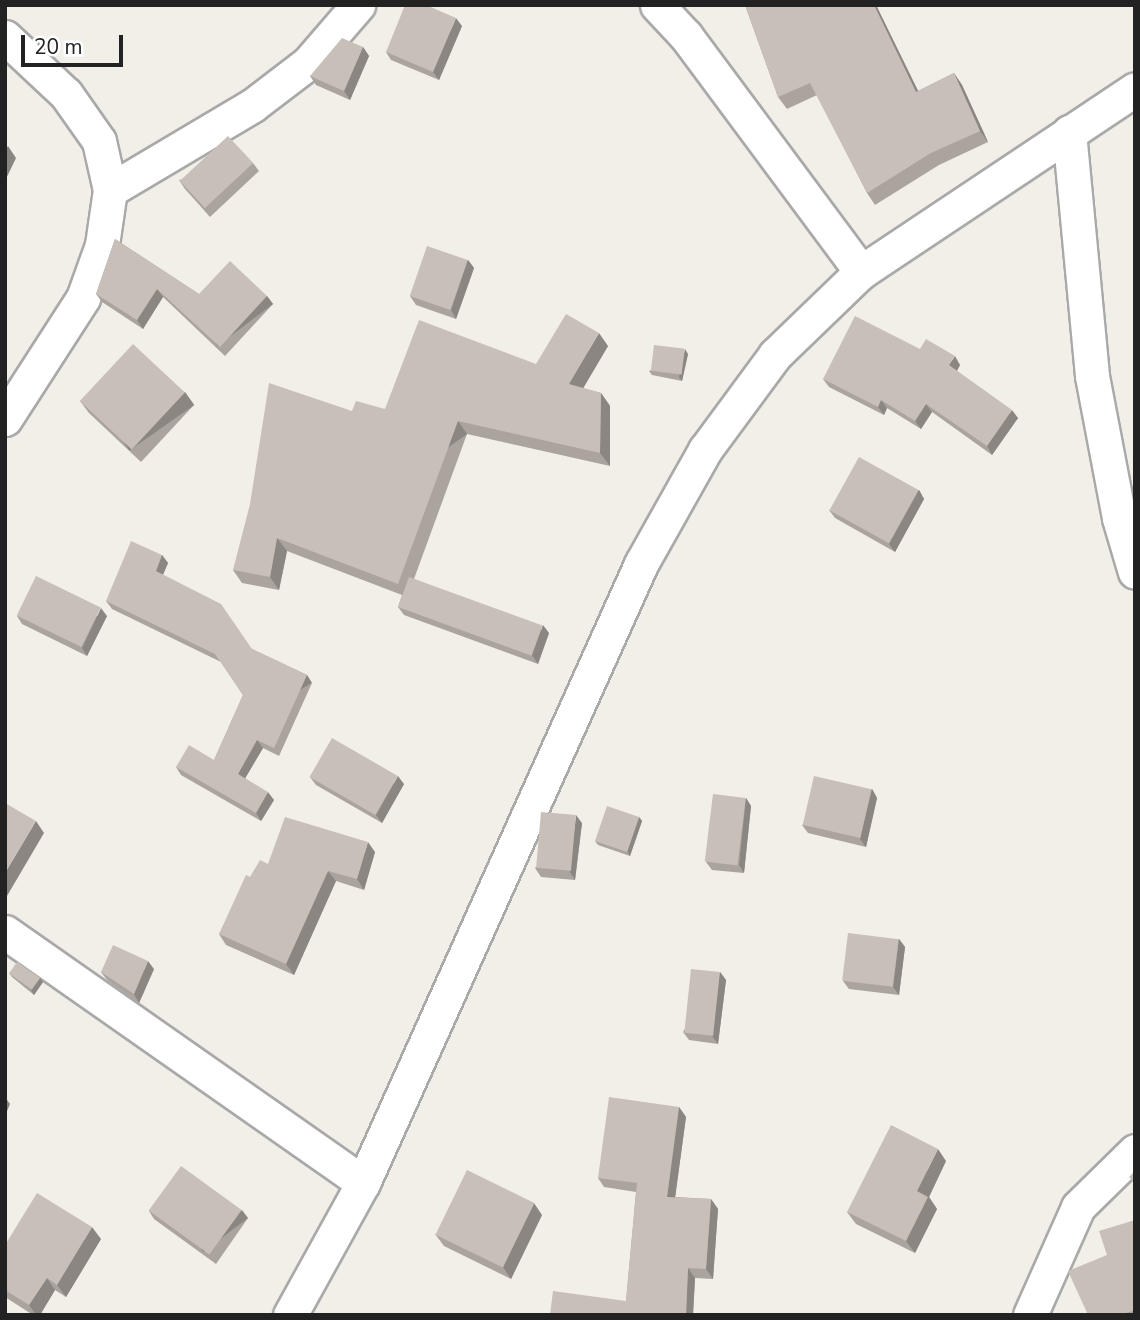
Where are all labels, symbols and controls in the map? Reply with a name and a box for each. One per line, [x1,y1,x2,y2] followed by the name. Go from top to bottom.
[24,21,126,65] scale bar
[34,33,83,61] text: 20 m

